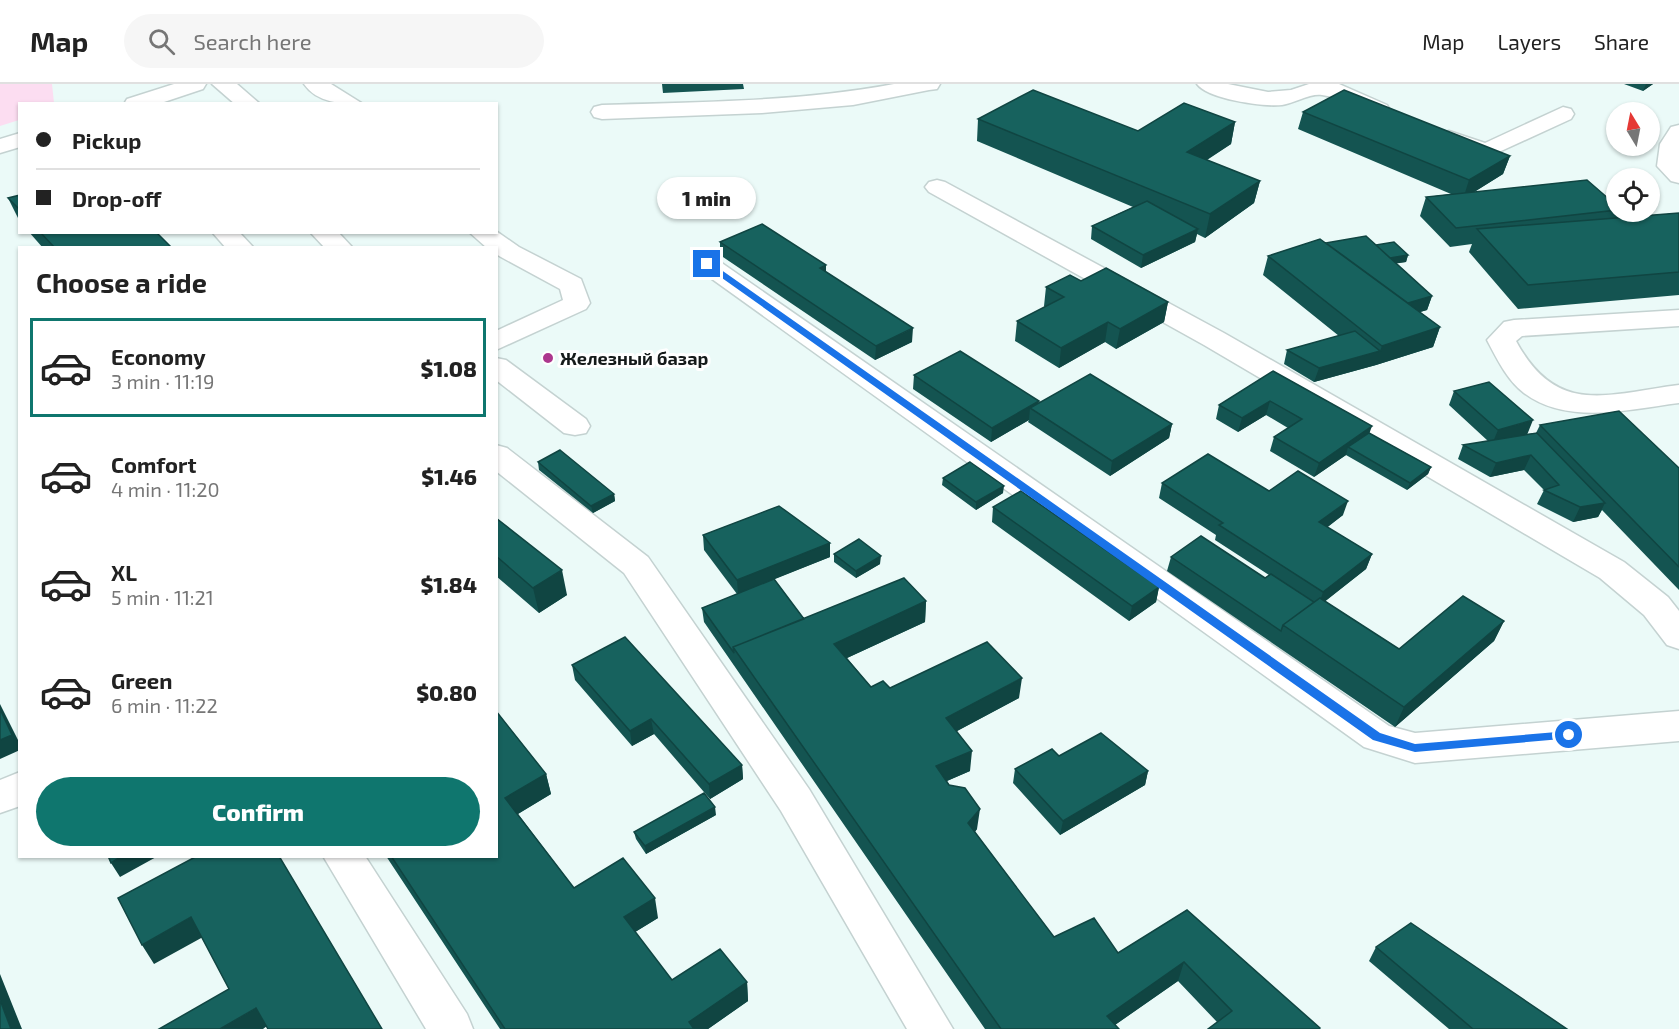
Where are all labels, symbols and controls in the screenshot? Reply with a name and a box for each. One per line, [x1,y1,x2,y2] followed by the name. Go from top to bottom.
[124,14,544,68] search box
[30,24,88,58] text: Map
[145,25,178,58] icon: search
[193,28,312,54] text: Search here
[1422,29,1464,54] text: Map
[1497,29,1561,54] text: Layers
[1594,29,1649,54] text: Share
[1606,102,1660,156] north arrow
[1606,102,1660,222] map controls
[72,127,141,153] text: Pickup
[1606,168,1660,222] button: locate
[658,177,756,219] callout: 1 min
[72,185,161,211] text: Drop-off
[682,186,731,210] text: 1 min
[693,250,720,277] route end
[36,266,207,298] text: Choose a ride
[39,341,93,395] icon: car
[111,343,206,369] text: Economy
[560,347,708,369] place label: Железный базар
[541,351,555,365] marker: Железный базар
[420,355,477,381] text: $1.08
[111,369,214,393] text: 3 min · 11:19
[39,449,93,503] icon: car
[111,451,196,477] text: Comfort
[421,463,477,489] text: $1.46
[111,477,219,501] text: 4 min · 11:20
[39,557,93,611] icon: car
[111,559,137,585] text: XL
[420,571,477,597] text: $1.84
[111,585,214,609] text: 5 min · 11:21
[39,665,93,719] icon: car
[111,667,173,693] text: Green
[416,679,477,705] text: $0.80
[111,693,218,717] text: 6 min · 11:22
[1555,721,1582,748] route start
[36,777,480,846] button: Confirm

